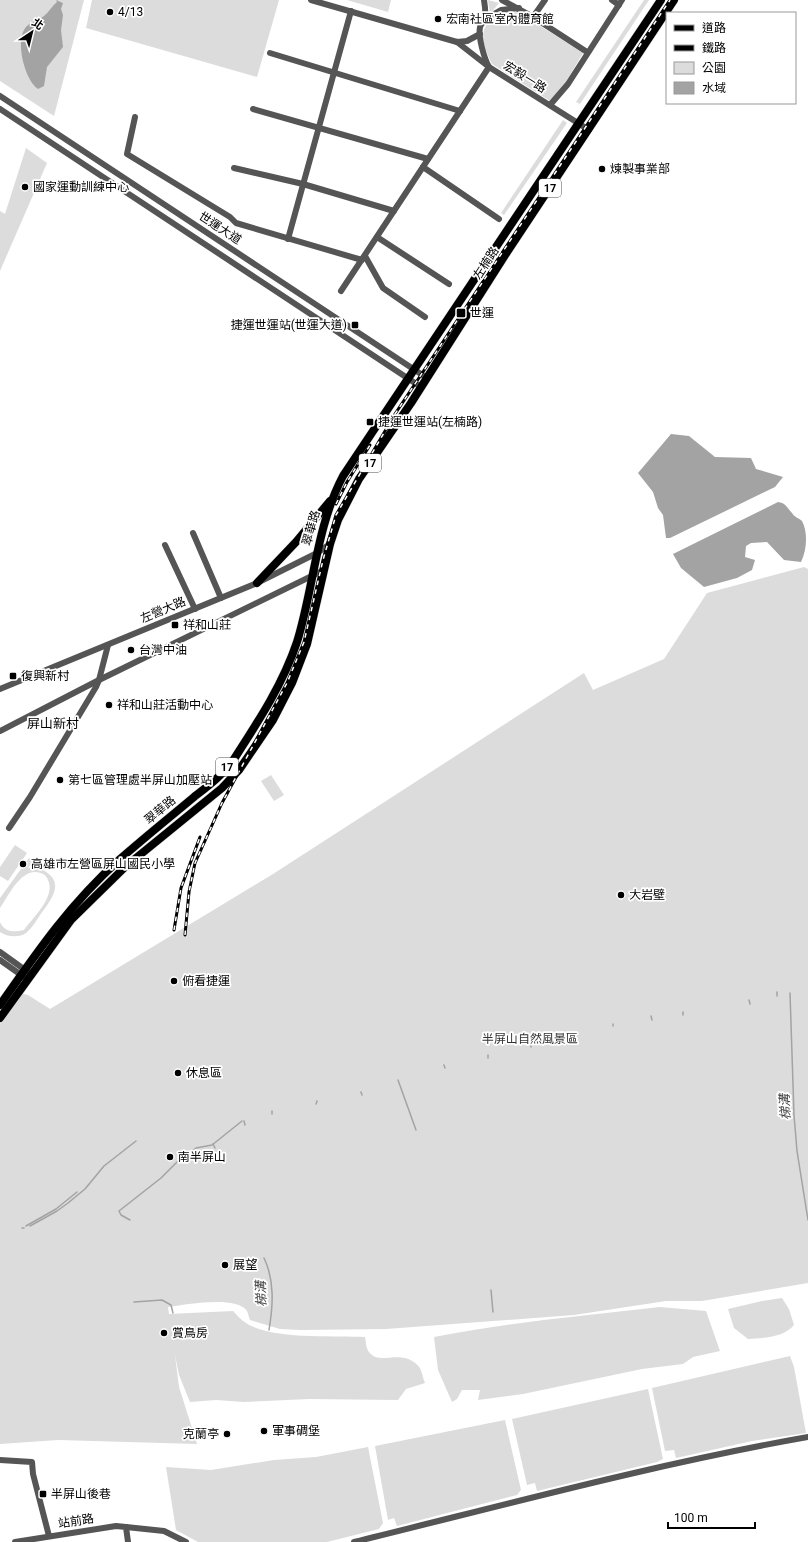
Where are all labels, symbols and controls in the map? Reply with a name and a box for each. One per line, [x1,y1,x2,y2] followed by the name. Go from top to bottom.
[118,5,143,19] place label: 4/13
[105,7,115,17] marker: 4/13
[12,12,52,52] north arrow
[446,12,554,26] place label: 宏南社區室內體育館
[666,12,796,104] legend
[433,14,443,24] marker: 宏南社區室內體育館
[29,16,46,33] text: 北
[702,21,726,35] text: 道路
[702,41,726,55] text: 鐵路
[501,58,549,96] street label: 宏毅一路
[702,61,726,75] text: 公園
[702,81,726,95] text: 水域
[610,162,670,176] place label: 煉製事業部
[597,164,607,174] marker: 煉製事業部
[539,179,561,197] road number: 17
[33,180,129,194] place label: 國家運動訓練中心
[20,182,30,192] marker: 國家運動訓練中心
[196,209,244,247] street label: 世運大道
[470,244,502,282] street label: 左楠路
[470,306,494,320] place label: 世運
[455,307,467,319] marker: 世運
[231,318,347,332] place label: 捷運世運站(世運大道)
[350,320,360,330] marker: 捷運世運站(世運大道)
[378,415,482,429] place label: 捷運世運站(左楠路)
[365,417,375,427] marker: 捷運世運站(左楠路)
[359,454,381,472] road number: 17
[299,509,323,547] street label: 翠華路
[138,594,188,626] street label: 左營大路
[183,618,231,632] place label: 祥和山莊
[170,620,180,630] marker: 祥和山莊
[139,643,187,657] place label: 台灣中油
[126,645,136,655] marker: 台灣中油
[21,669,70,683] place label: 復興新村
[8,671,18,681] marker: 復興新村
[117,698,213,712] place label: 祥和山莊活動中心
[104,700,114,710] marker: 祥和山莊活動中心
[27,716,79,731] district label: 屏山新村
[216,758,238,776] road number: 17
[68,773,212,787] place label: 第七區管理處半屏山加壓站
[55,775,65,785] marker: 第七區管理處半屏山加壓站
[142,793,178,827] street label: 翠華路
[31,857,175,871] place label: 高雄市左營區屏山國民小學
[18,859,28,869] marker: 高雄市左營區屏山國民小學
[629,888,665,902] place label: 大岩壁
[616,890,626,900] marker: 大岩壁
[182,974,230,988] place label: 俯看捷運
[169,976,179,986] marker: 俯看捷運
[482,1032,578,1046] park label: 半屏山自然風景區
[186,1066,222,1080] place label: 休息區
[173,1068,183,1078] marker: 休息區
[777,1092,793,1120] water label: 梯溝
[178,1150,226,1164] place label: 南半屏山
[165,1152,175,1162] marker: 南半屏山
[233,1258,257,1272] place label: 展望
[220,1260,230,1270] marker: 展望
[253,1279,269,1307] water label: 梯溝
[172,1326,208,1340] place label: 賞鳥房
[159,1328,169,1338] marker: 賞鳥房
[272,1424,320,1438] place label: 軍事碉堡
[259,1426,269,1436] marker: 軍事碉堡
[183,1427,219,1441] place label: 克蘭亭
[222,1429,232,1439] marker: 克蘭亭
[51,1487,111,1501] place label: 半屏山後巷
[38,1489,48,1499] marker: 半屏山後巷
[668,1504,755,1530] scale bar
[57,1511,95,1531] street label: 站前路
[674,1511,708,1525] text: 100 m

